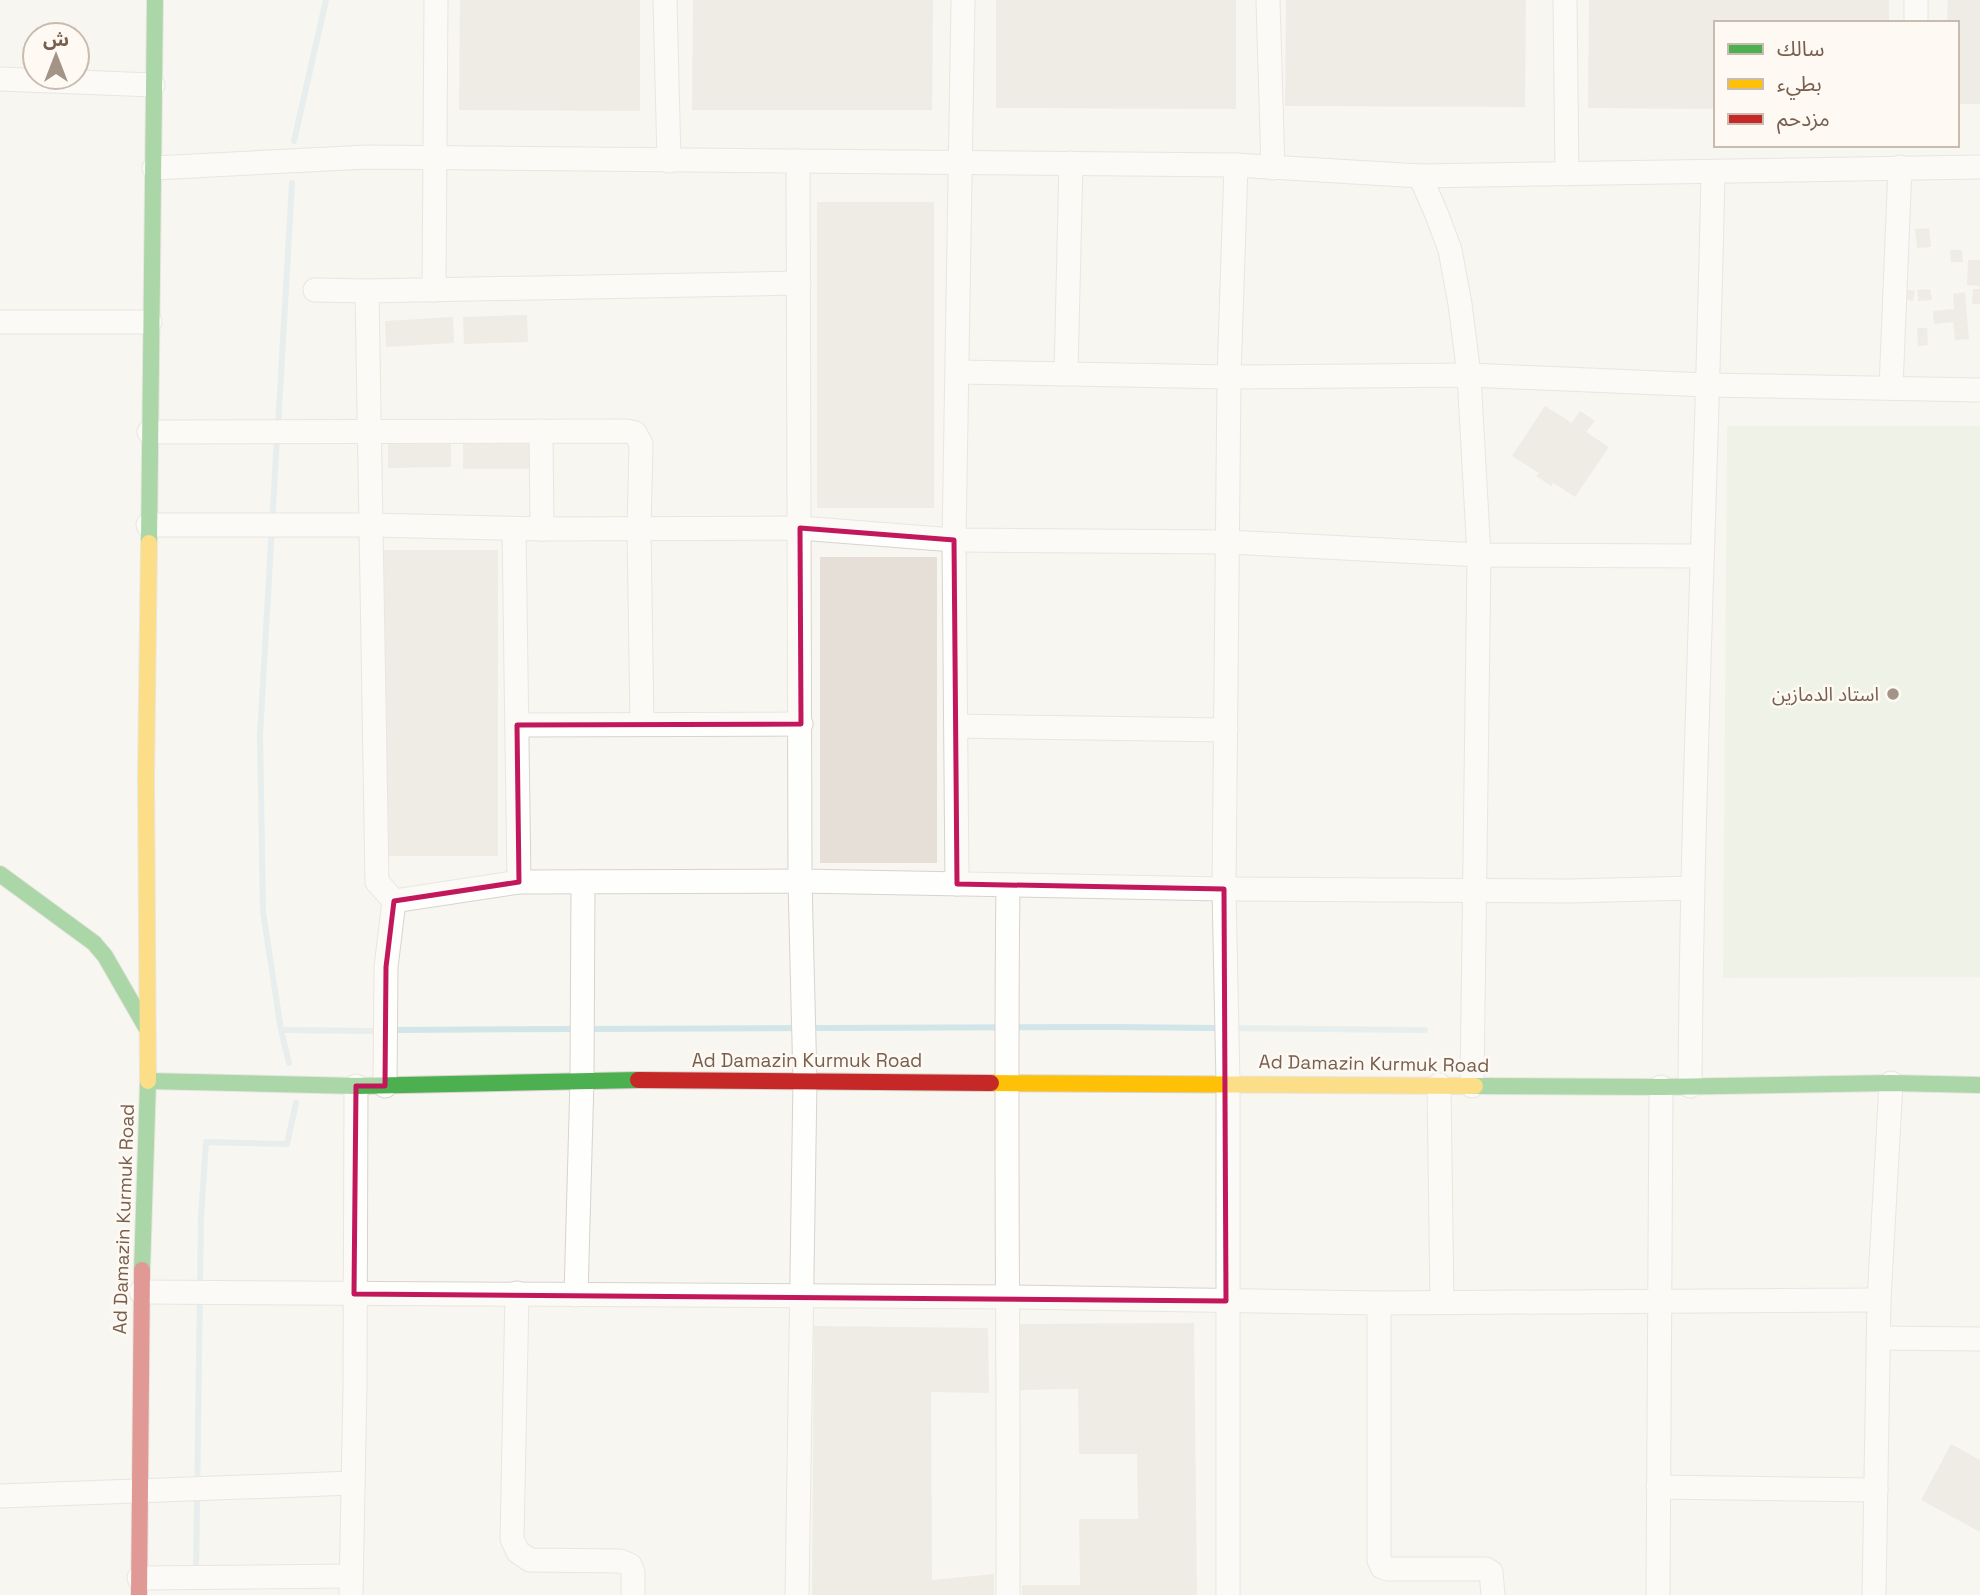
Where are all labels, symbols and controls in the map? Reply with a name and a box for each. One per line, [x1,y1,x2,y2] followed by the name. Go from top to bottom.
[21,21,91,91] north arrow
[1714,21,1959,147] legend
[43,27,69,52] text: ش
[1777,35,1824,62] text: سالك
[1777,70,1822,100] text: بطيء
[1777,105,1830,134] text: مزدحم
[1772,682,1879,707] place label: استاد الدمازين
[1885,686,1901,702] marker: استاد الدمازين
[692,1048,922,1073] street label: Ad Damazin Kurmuk Road
[1258,1049,1490,1078] street label: Ad Damazin Kurmuk Road
[107,1103,140,1335] street label: Ad Damazin Kurmuk Road

